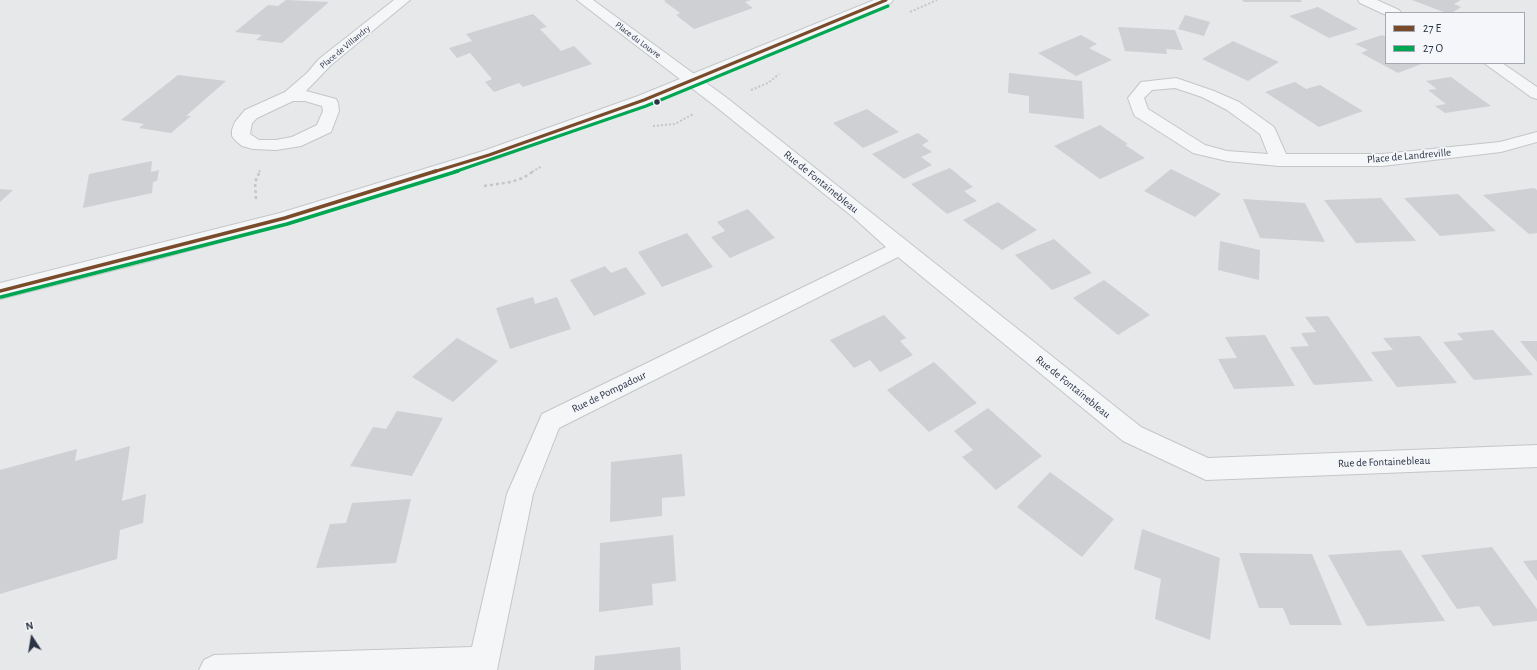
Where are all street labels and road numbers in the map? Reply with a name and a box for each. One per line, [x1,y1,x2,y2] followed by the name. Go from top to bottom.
[613,19,663,61] street label: Place du Louvre
[318,23,372,71] street label: Place de Villandry
[1366,146,1452,166] street label: Place de Landreville
[781,148,861,216] street label: Rue de Fontainebleau
[1033,353,1113,421] street label: Rue de Fontainebleau
[570,368,648,416] street label: Rue de Pompadour
[1338,454,1430,470] street label: Rue de Fontainebleau

